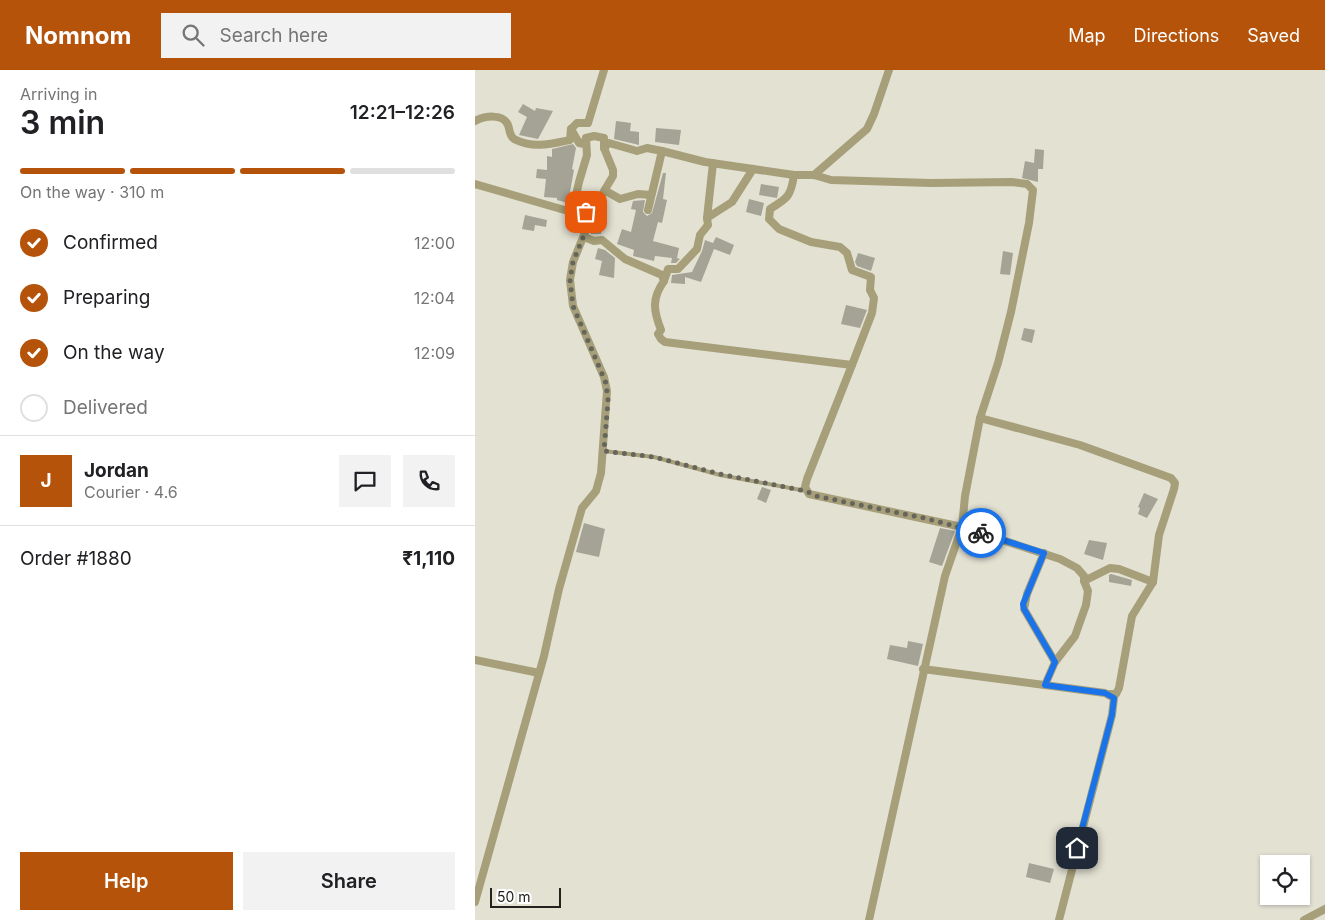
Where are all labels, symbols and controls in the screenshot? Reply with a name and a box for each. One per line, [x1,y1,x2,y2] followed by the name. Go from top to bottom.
[161,13,511,58] search box
[25,21,131,50] text: Nomnom
[179,21,207,49] icon: search
[219,24,328,47] text: Search here
[1068,25,1106,46] text: Map
[1134,25,1219,46] text: Directions
[1247,25,1300,46] text: Saved
[20,84,97,104] text: Arriving in
[350,101,455,124] text: 12:21–12:26
[20,103,105,142] text: 3 min
[20,182,164,202] text: On the way · 310 m
[565,191,607,233] pin
[572,198,600,226] icon: bag
[20,229,48,257] icon: check
[63,231,158,254] text: Confirmed
[414,233,455,253] text: 12:00
[20,284,48,312] icon: check
[63,286,150,309] text: Preparing
[414,288,455,308] text: 12:04
[20,339,48,367] icon: check
[63,341,165,364] text: On the way
[414,343,455,363] text: 12:09
[63,396,148,419] text: Delivered
[339,455,391,507] button: chat
[403,455,455,507] button: phone
[84,459,149,482] text: Jordan
[40,469,52,492] text: J
[84,482,178,502] text: Courier · 4.6
[956,508,1006,558] courier
[967,519,995,547] icon: bike
[20,547,132,570] text: Order #1880
[402,547,455,570] text: ₹1,110
[1056,827,1098,869] pin
[1063,834,1091,862] icon: home
[20,852,233,910] button: Help
[243,852,455,910] button: Share
[1260,855,1310,905] map controls
[1260,855,1310,905] button: locate
[490,885,561,908] scale bar
[497,888,531,905] text: 50 m

